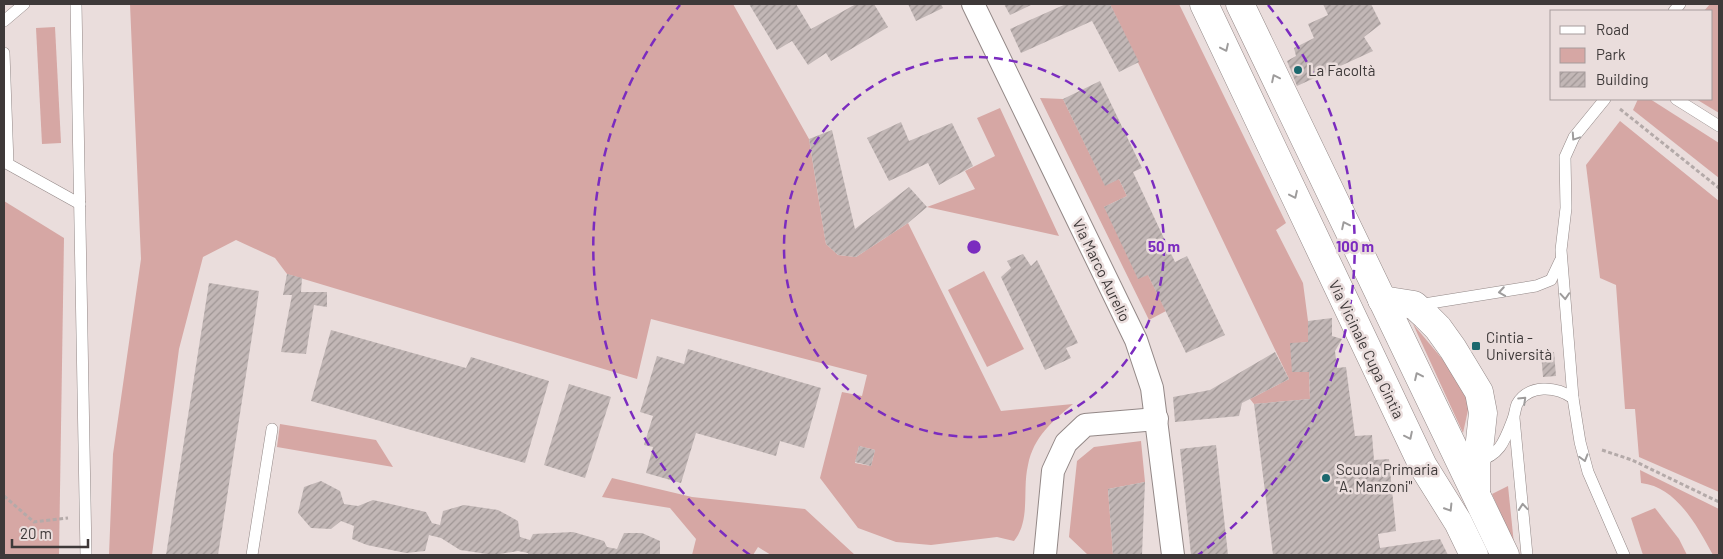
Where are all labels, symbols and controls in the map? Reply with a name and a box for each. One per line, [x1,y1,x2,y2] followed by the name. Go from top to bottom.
[1550,10,1713,100] legend
[1596,20,1629,38] text: Road
[1218,43,1229,52] one-way arrow
[1596,45,1626,63] text: Park
[1308,61,1375,79] place label: La Facoltà
[1292,64,1304,76] marker: La Facoltà
[1596,70,1649,88] text: Building
[1271,74,1281,83] one-way arrow
[1572,131,1581,141] one-way arrow
[1287,190,1298,199] one-way arrow
[1069,216,1135,324] street label: Via Marco Aurelio
[1342,221,1352,230] one-way arrow
[1148,237,1180,255] text: 50 m
[1336,237,1374,255] text: 100 m
[965,238,983,256] centre of rings
[1326,277,1408,421] street label: Via Vicinale Cupa Cintia
[1497,286,1506,296] one-way arrow
[1559,293,1570,301] one-way arrow
[1486,328,1552,363] place label: Cintia - Università
[1470,340,1482,352] marker: Cintia - Università
[1414,372,1424,381] one-way arrow
[1517,396,1526,405] one-way arrow
[1402,431,1412,440] one-way arrow
[1579,453,1589,461] one-way arrow
[1336,460,1438,495] place label: Scuola Primaria "A. Manzoni"
[1320,472,1332,484] marker: Scuola Primaria "A. Manzoni"
[1443,502,1452,511] one-way arrow
[1518,502,1529,510] one-way arrow
[12,516,89,548] scale bar
[20,524,52,542] text: 20 m

